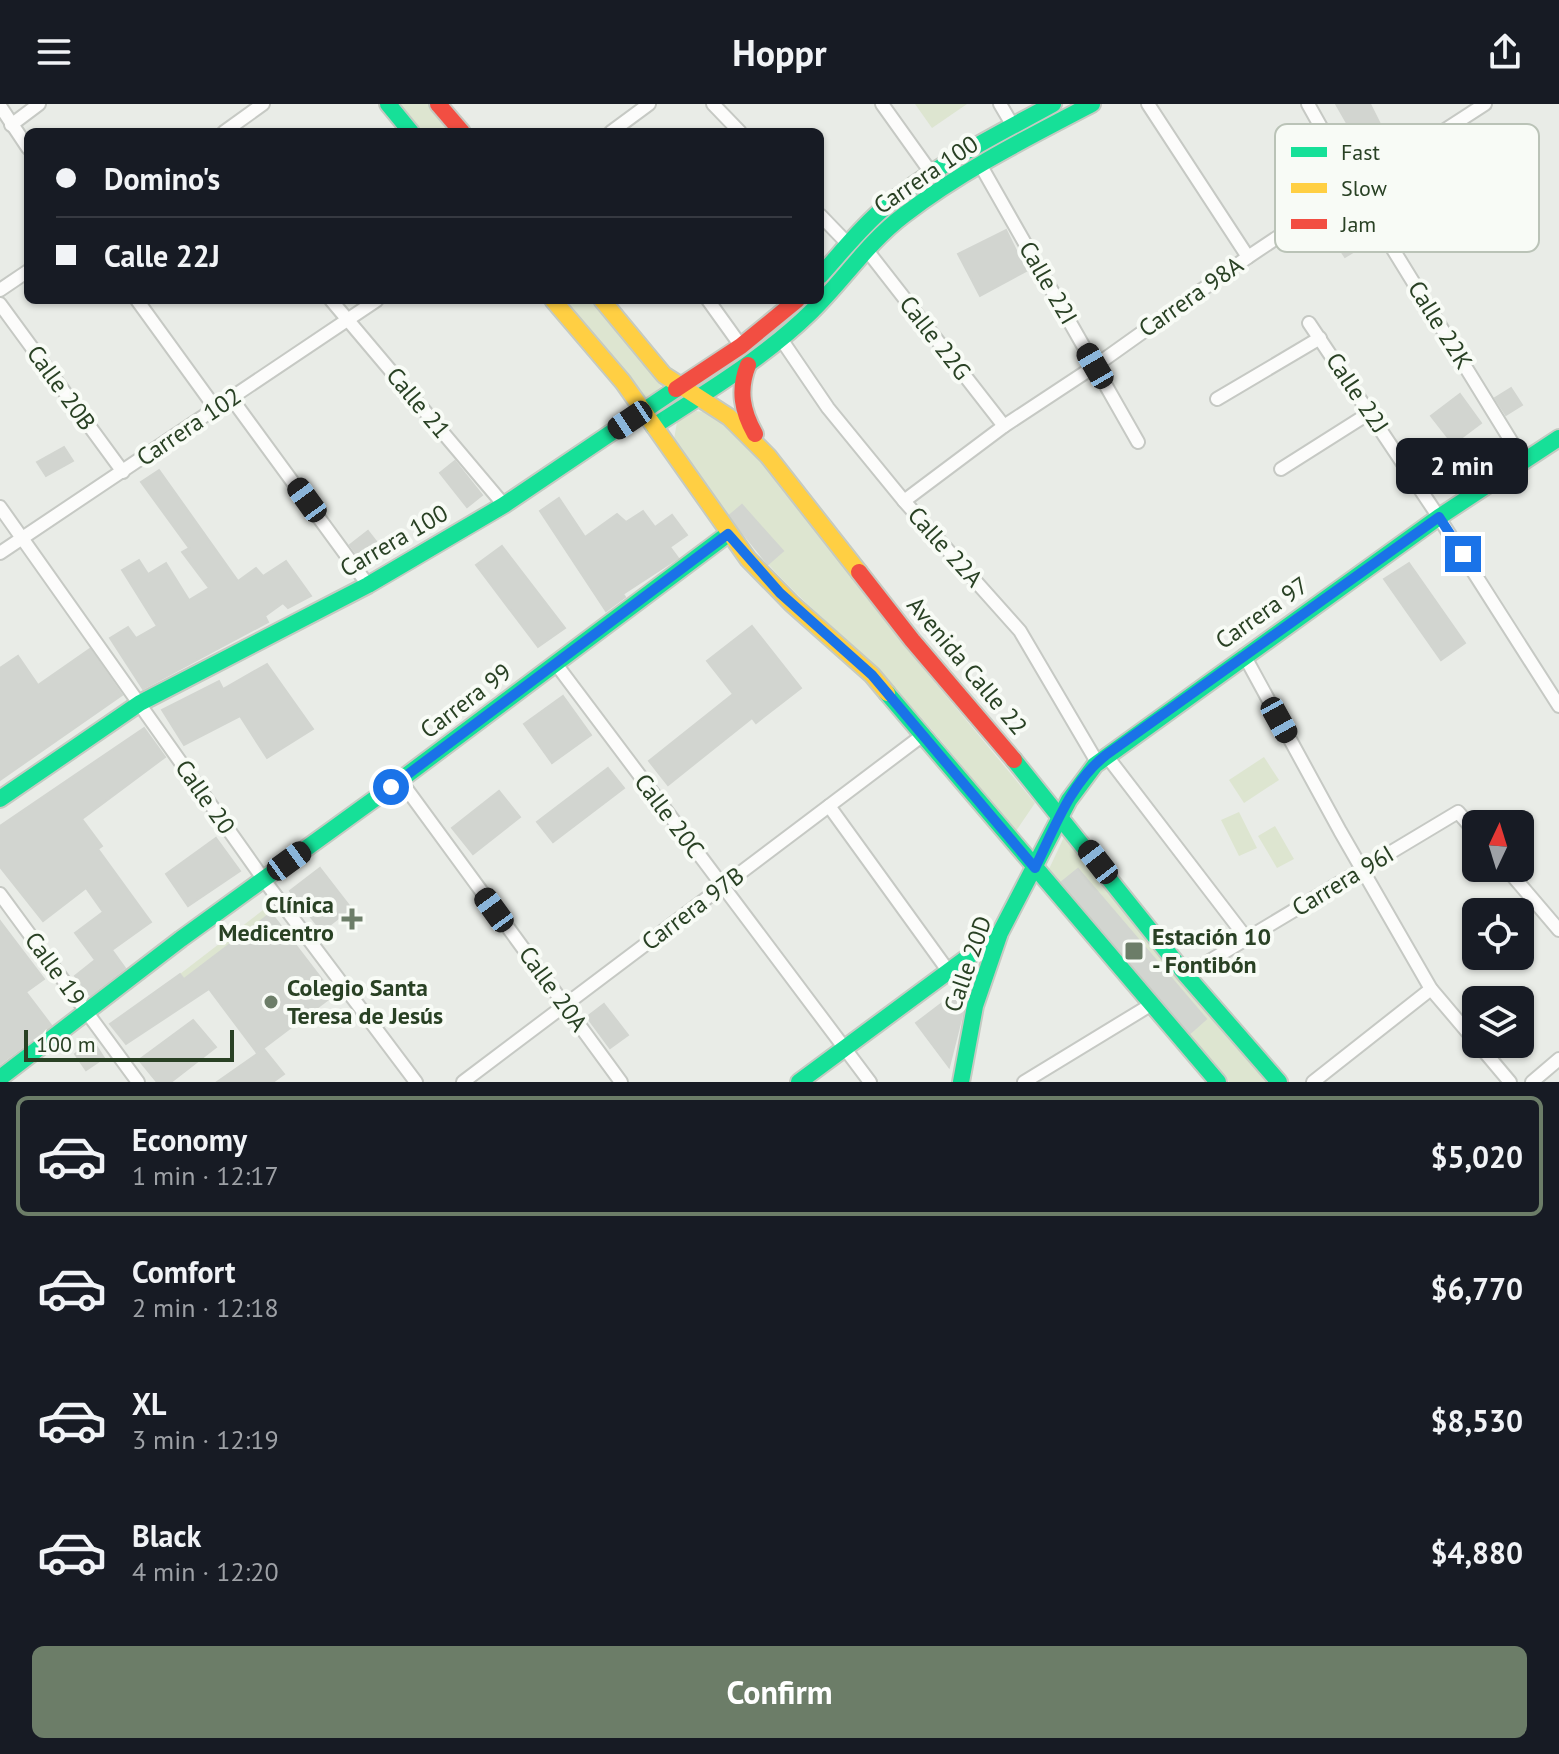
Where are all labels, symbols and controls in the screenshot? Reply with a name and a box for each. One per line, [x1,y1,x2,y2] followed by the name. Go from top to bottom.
[732,29,827,76] text: Hoppr
[32,30,76,74] icon: menu
[1483,30,1527,74] icon: share
[1275,124,1539,252] legend
[868,128,984,221] street label: Carrera 100
[1341,138,1381,166] text: Fast
[104,159,220,198] text: Domino's
[1341,174,1387,202] text: Slow
[1340,210,1376,238] text: Jam
[104,236,220,275] text: Calle 22J
[1012,236,1085,330] street label: Calle 22I
[1133,249,1249,344] street label: Carrera 98A
[1401,275,1480,375] street label: Calle 22K
[893,289,978,386] street label: Calle 22G
[20,339,103,436] street label: Calle 20B
[1073,339,1117,393] car
[1319,346,1396,439] street label: Calle 22J
[380,361,457,445] street label: Calle 21
[131,380,247,473] street label: Carrera 102
[603,397,657,443] car
[1397,438,1529,494] callout: 2 min
[1430,449,1494,482] text: 2 min
[283,474,331,526] car
[334,497,453,584] street label: Carrera 100
[901,500,990,593] street label: Calle 22A
[1445,536,1481,572] route end
[1209,569,1314,656] street label: Carrera 97
[900,590,1034,741] street label: Avenida Calle 22
[414,656,517,745] street label: Carrera 99
[1257,693,1301,747] car
[169,753,242,840] street label: Calle 20
[628,767,711,864] street label: Calle 20C
[373,769,409,805] route start
[1462,810,1534,882] north arrow
[1462,810,1534,1058] map controls
[1074,836,1122,888] car
[263,837,315,885] car
[1286,838,1399,923] street label: Carrera 96I
[635,860,750,957] street label: Carrera 97B
[470,884,518,936] car
[218,889,334,948] place label: Clínica Medicentro
[1462,898,1534,970] button: locate
[341,908,363,930] marker: Clínica Medicentro
[937,912,998,1016] street label: Calle 20D
[1152,921,1271,980] place label: Estación 10 - Fontibón
[18,926,93,1012] street label: Calle 19
[512,940,595,1037] street label: Calle 20A
[1123,940,1145,962] marker: Estación 10 - Fontibón
[287,972,443,1031] place label: Colegio Santa Teresa de Jesús
[1462,986,1534,1058] button: layers
[262,993,280,1011] marker: Colegio Santa Teresa de Jesús
[24,1026,234,1062] scale bar
[36,1030,96,1058] text: 100 m
[36,1120,108,1192] icon: car
[132,1120,247,1159] text: Economy
[1430,1137,1523,1176] text: $5,020
[132,1159,279,1192] text: 1 min · 12:17
[36,1252,108,1324] icon: car
[132,1252,235,1291] text: Comfort
[1430,1269,1523,1308] text: $6,770
[132,1291,279,1324] text: 2 min · 12:18
[36,1384,108,1456] icon: car
[132,1384,166,1423] text: XL
[1430,1401,1523,1440] text: $8,530
[132,1423,279,1456] text: 3 min · 12:19
[36,1516,108,1588] icon: car
[132,1516,201,1555] text: Black
[1430,1533,1523,1572] text: $4,880
[132,1555,279,1588] text: 4 min · 12:20
[32,1646,1527,1738] button: Confirm

